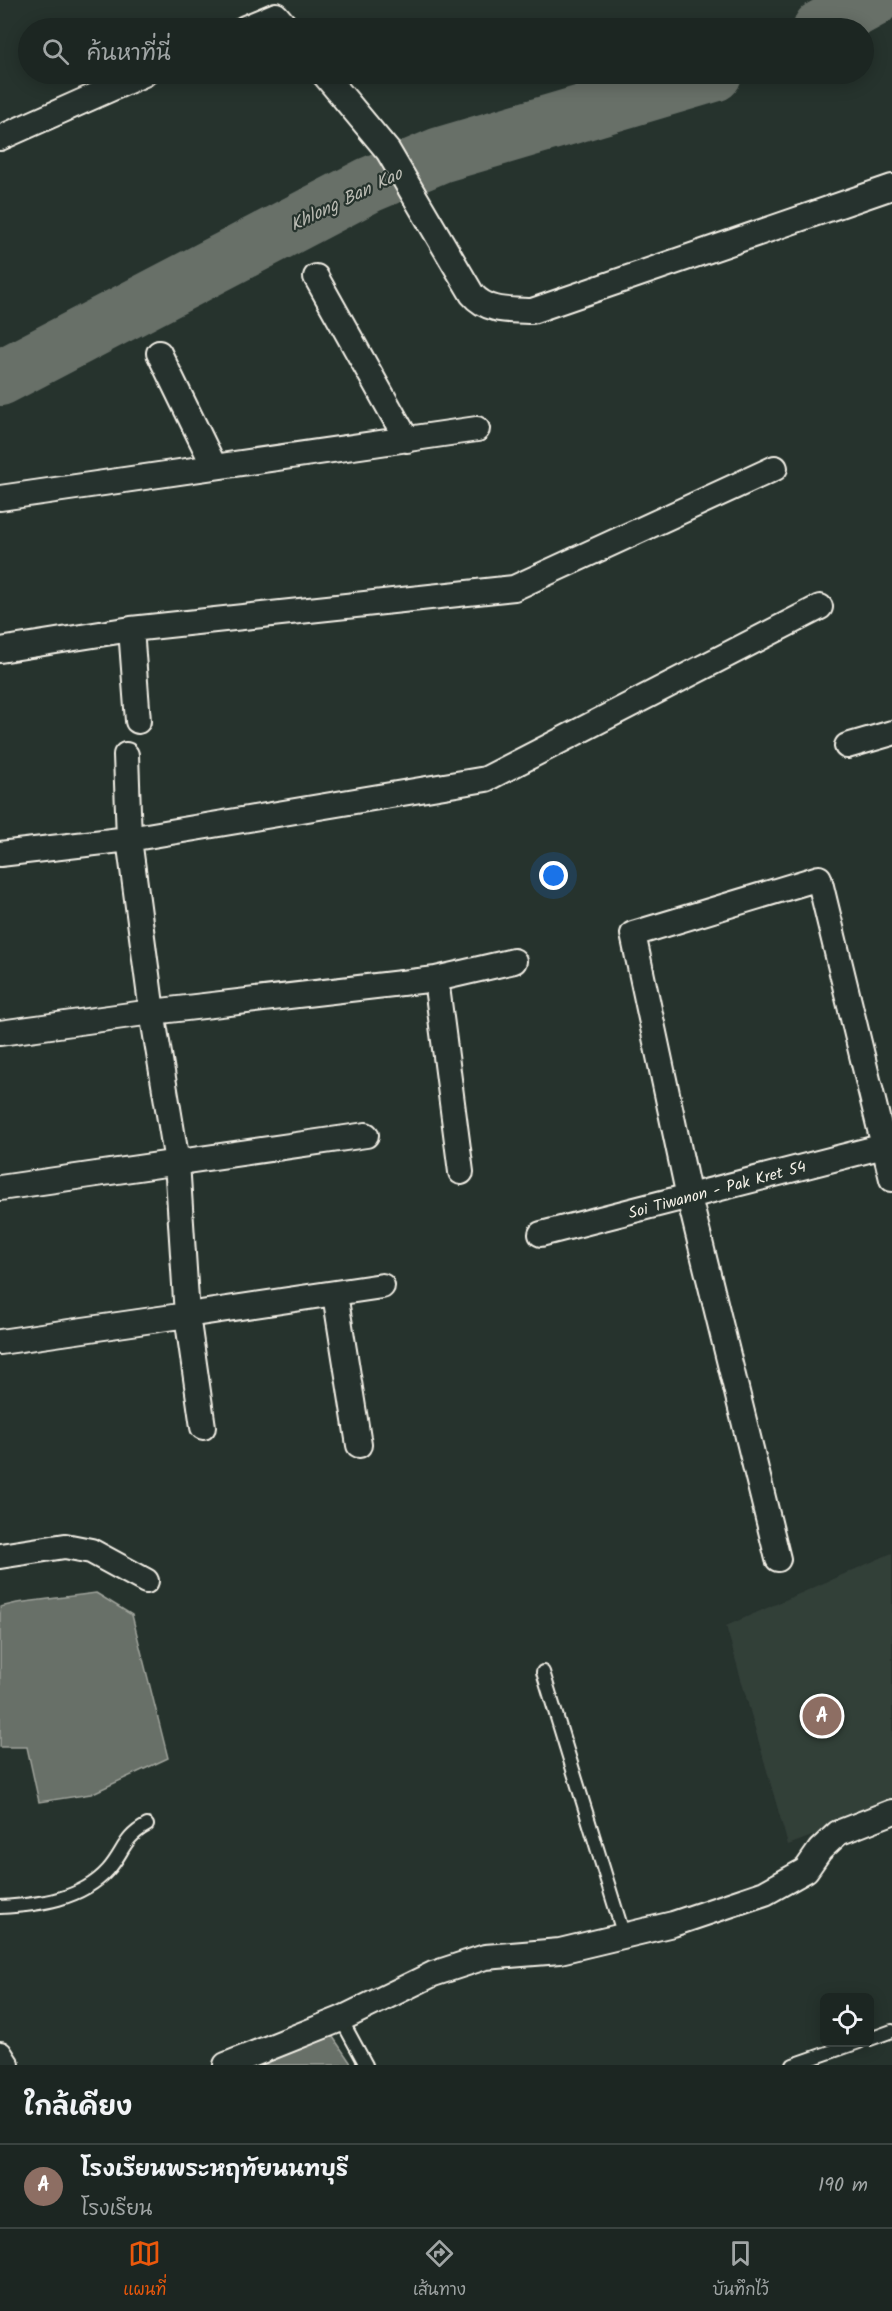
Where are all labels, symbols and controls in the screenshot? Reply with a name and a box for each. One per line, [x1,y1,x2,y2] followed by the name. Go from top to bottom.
[18,18,874,84] search box
[39,35,72,68] icon: search
[87,37,171,72] text: ค้นหาที่นี่
[285,160,410,240] water label: Khlong Ban Kao
[539,861,568,890] your location
[626,1155,809,1226] street label: Soi Tiwanon - Pak Kret 54
[802,1694,842,1738] pin: A
[820,1993,874,2047] map controls
[820,1993,874,2047] button: locate
[24,2087,132,2129] text: ใกล้เคียง
[81,2153,348,2188] text: โรงเรียนพระหฤทัยนนทบุรี
[37,2170,50,2202] text: A
[818,2170,868,2202] text: 190 m
[81,2194,152,2226] text: โรงเรียน
[123,2237,166,2303] tab: แผนที่
[413,2237,466,2303] tab: เส้นทาง
[712,2237,769,2303] tab: บันทึกไว้

